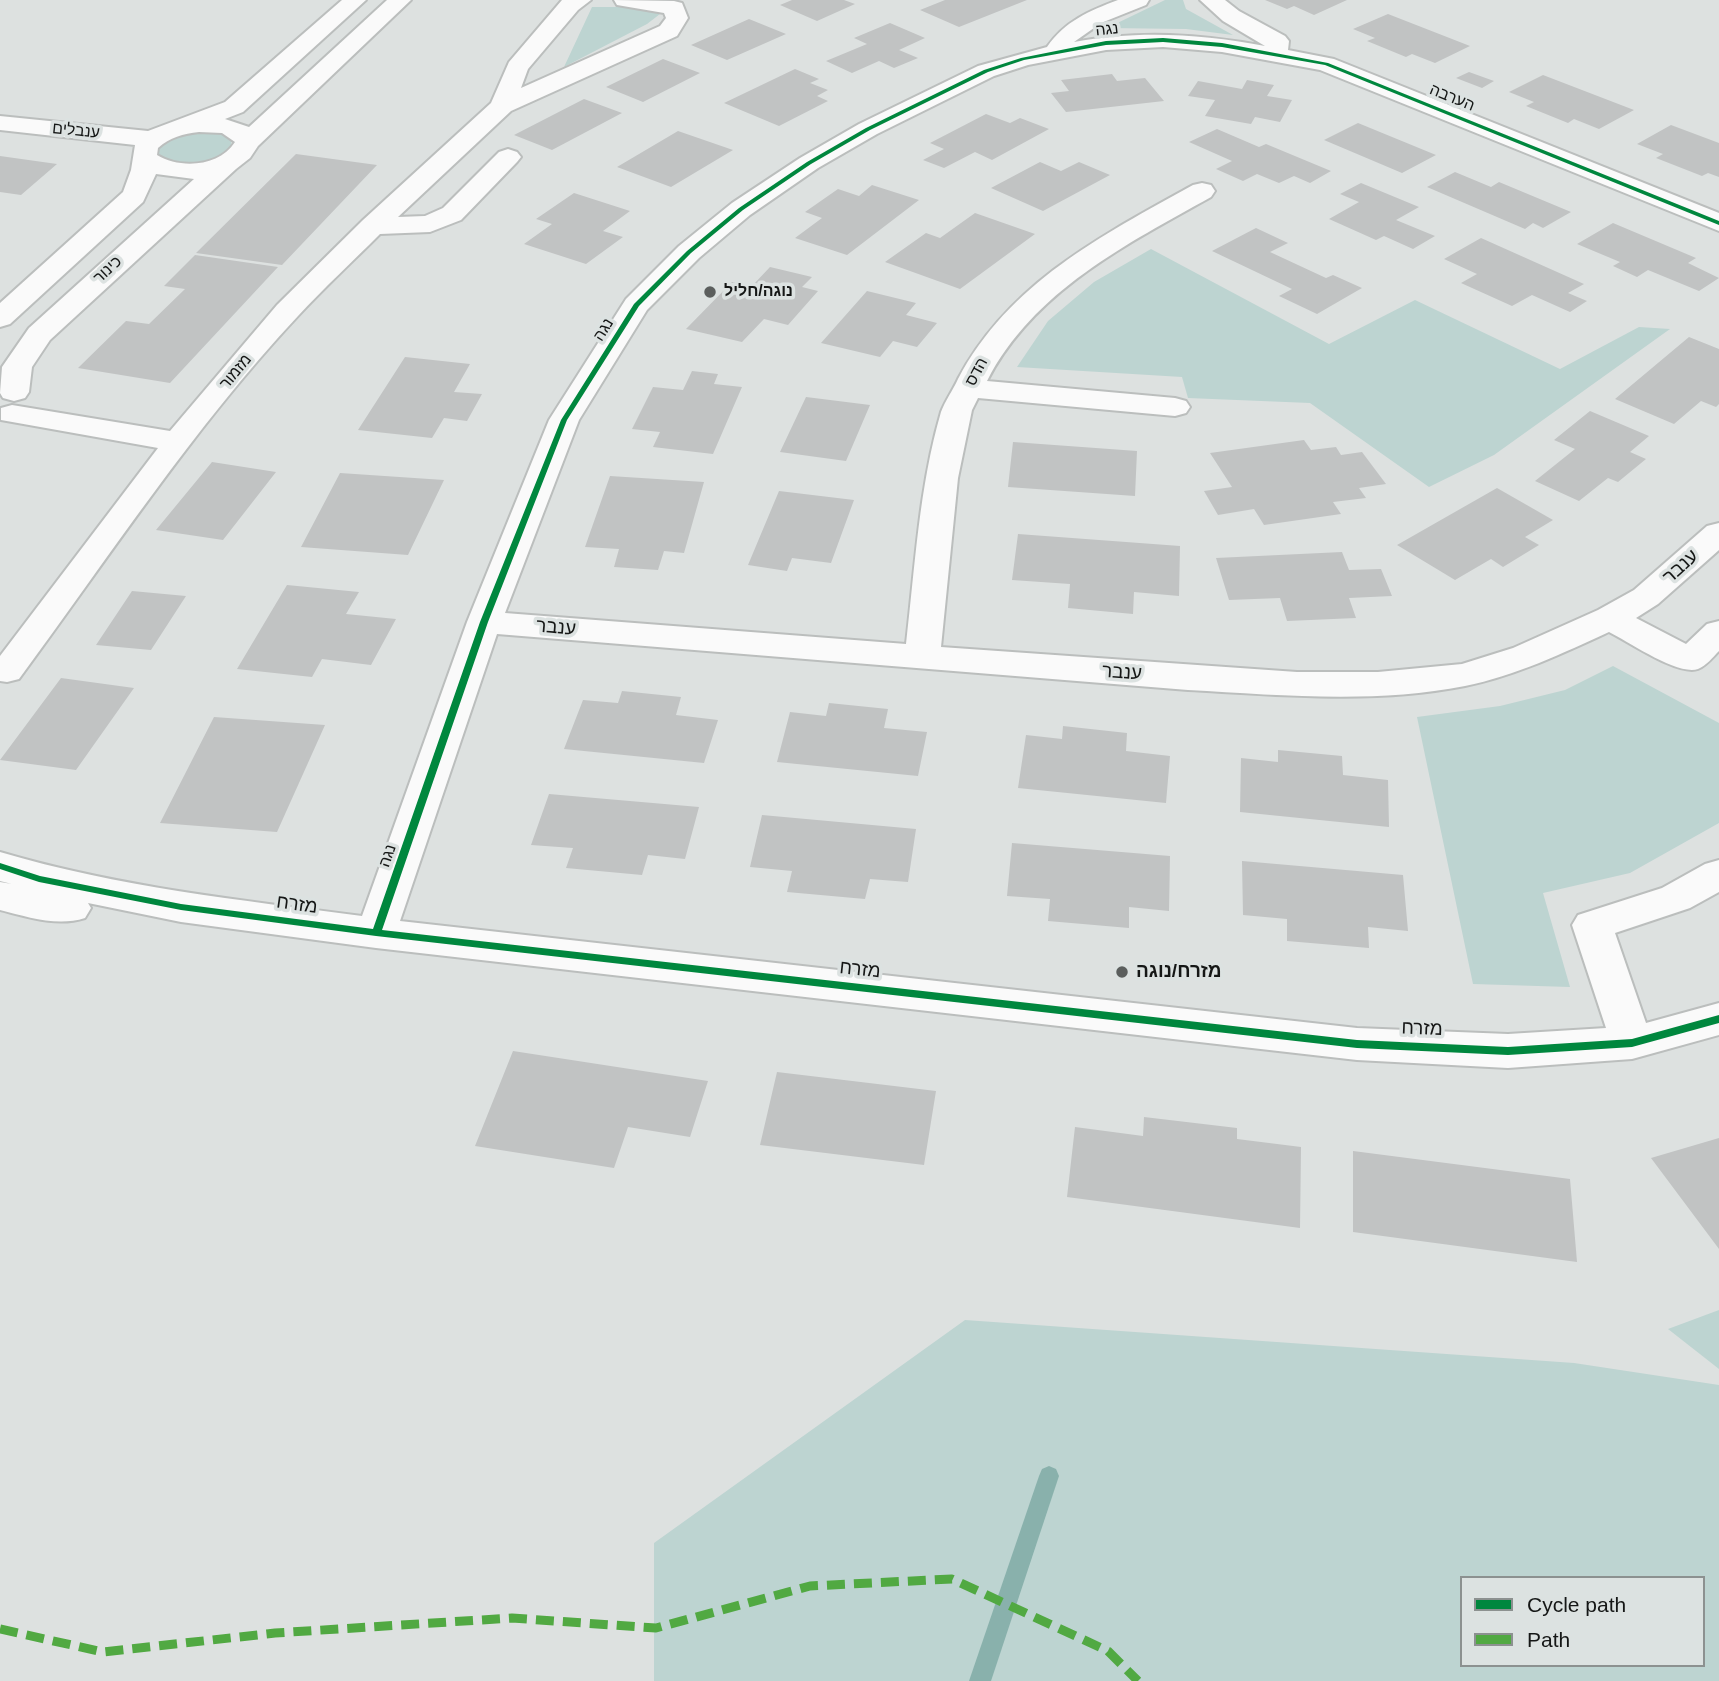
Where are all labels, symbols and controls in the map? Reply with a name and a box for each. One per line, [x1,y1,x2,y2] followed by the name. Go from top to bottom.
[1094,19,1120,41] street label: נגה
[1427,80,1477,116] street label: הערבה
[51,119,101,143] street label: ענבלים
[90,252,126,288] street label: כינור
[724,282,793,302] place label: נוגה/חליל
[702,284,718,300] marker: נוגה/חליל
[590,315,618,345] street label: נגה
[216,351,256,393] street label: מזמור
[962,355,992,389] street label: הדס
[1659,545,1703,589] street label: ענבר
[535,615,577,641] street label: ענבר
[1101,660,1143,686] street label: ענבר
[375,842,401,870] street label: נגה
[275,891,319,919] street label: מזרח
[838,957,882,983] street label: מזרח
[1136,961,1222,983] place label: מזרח/נוגה
[1114,964,1130,980] marker: מזרח/נוגה
[1401,1017,1443,1041] street label: מזרח
[1460,1576,1705,1667] legend
[1527,1593,1626,1616] text: Cycle path
[1527,1628,1570,1651] text: Path

